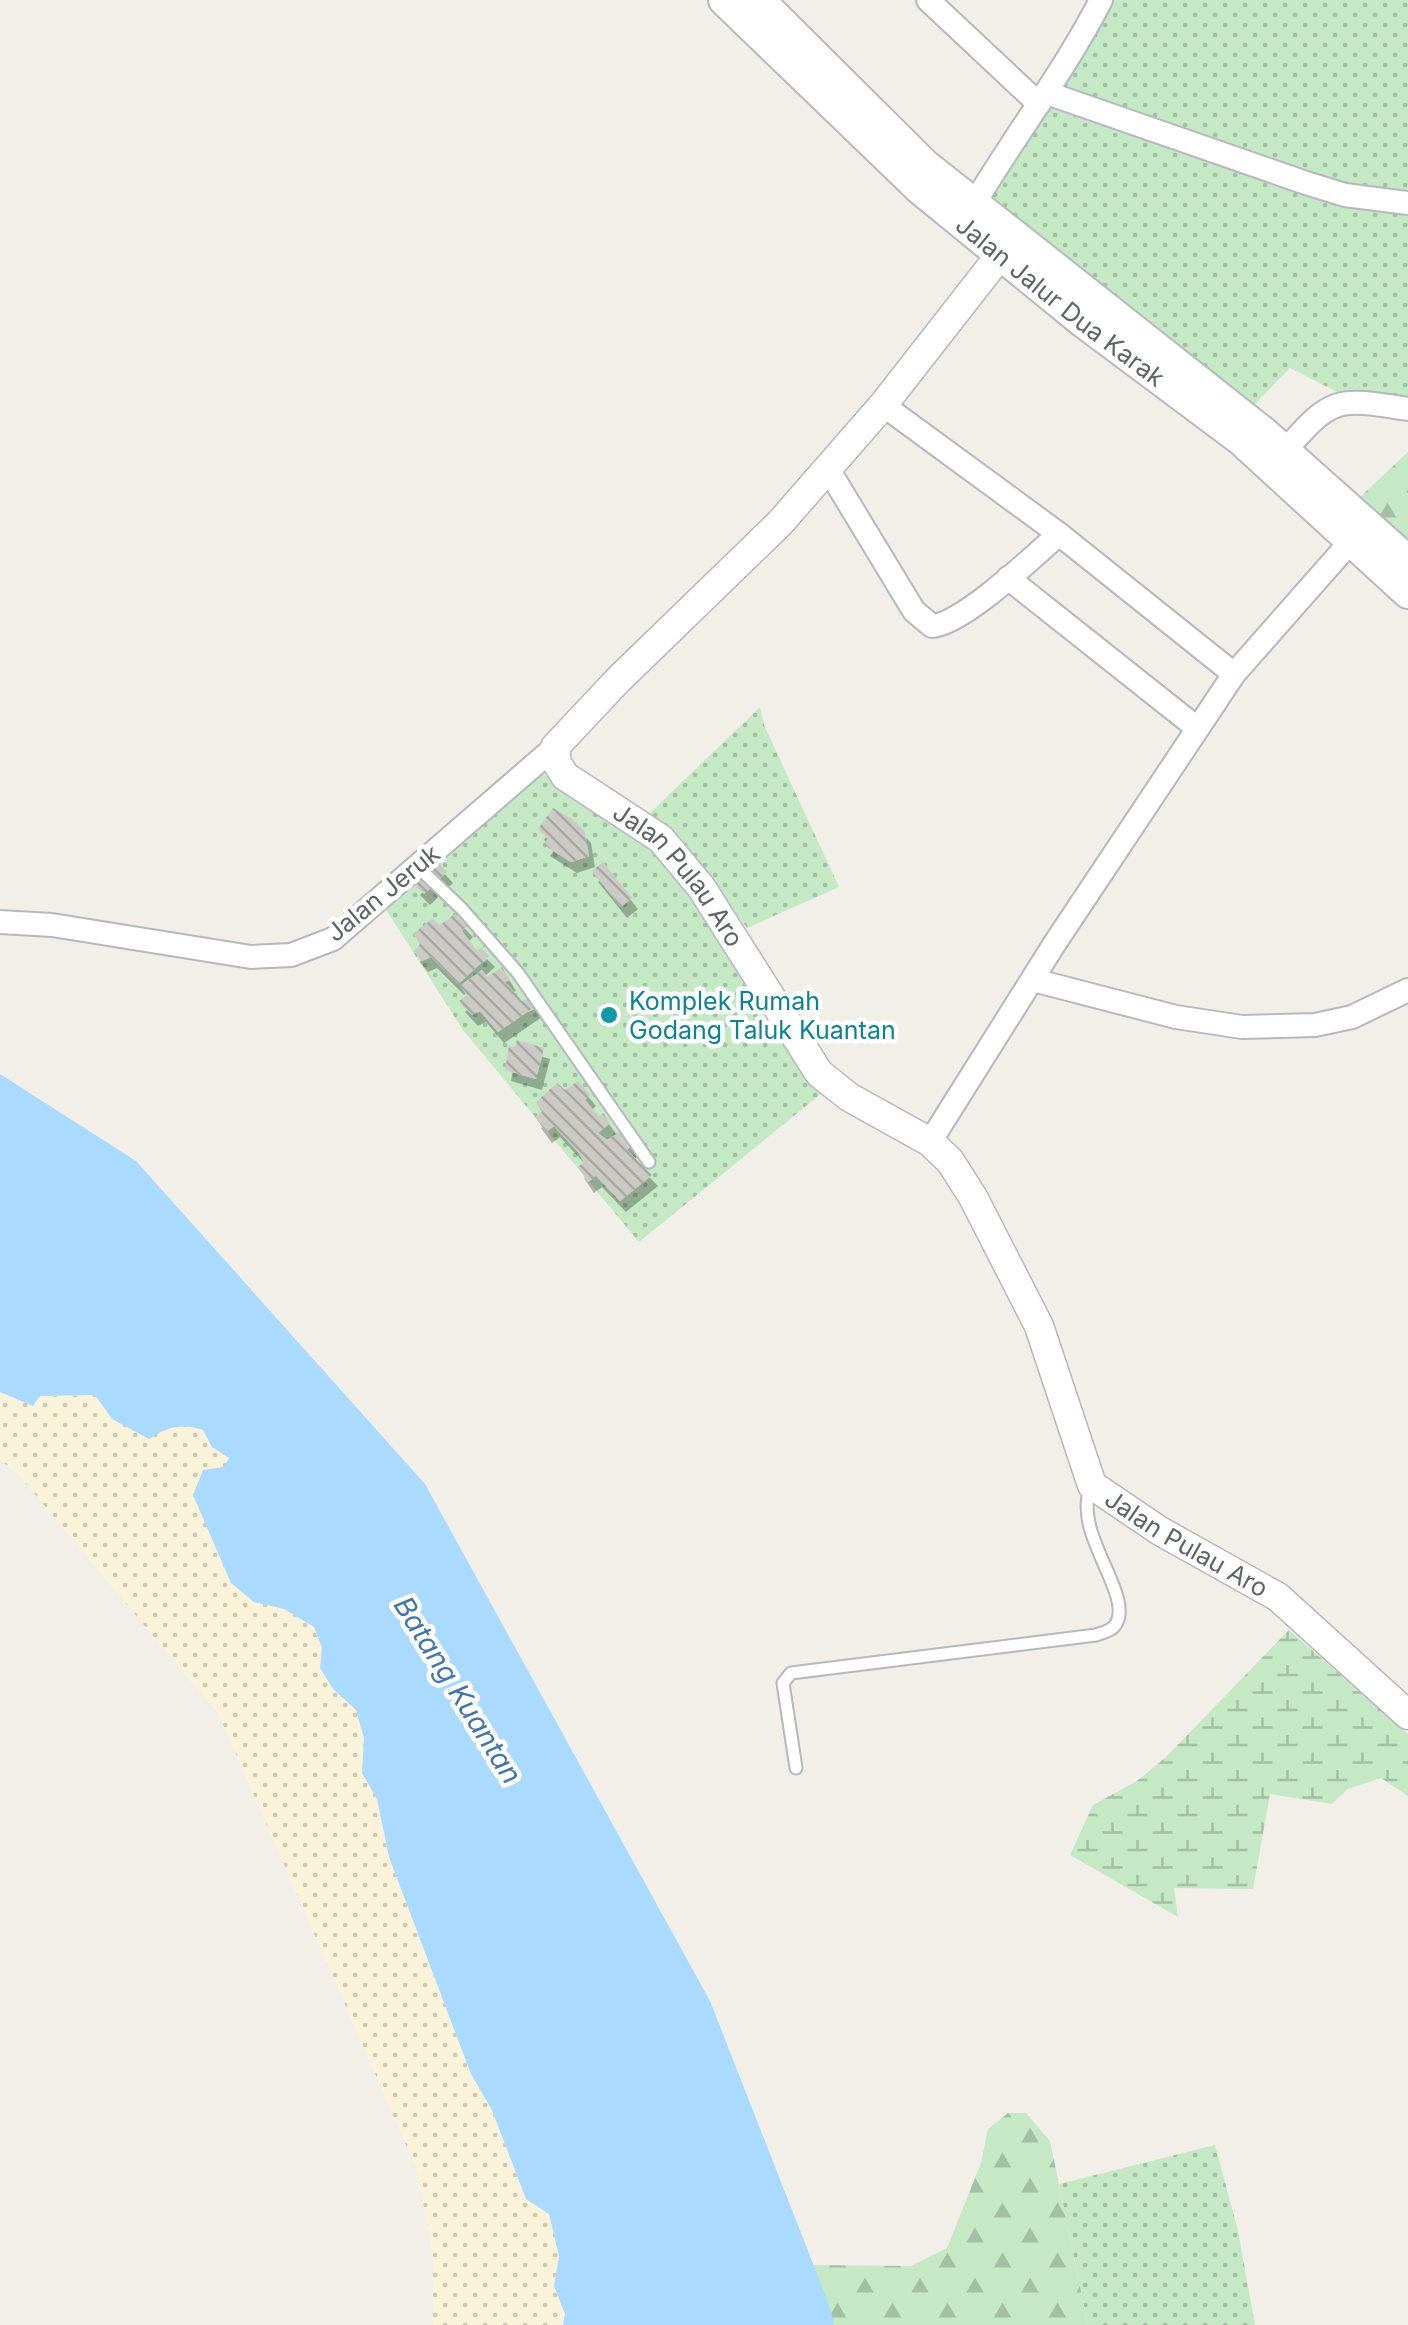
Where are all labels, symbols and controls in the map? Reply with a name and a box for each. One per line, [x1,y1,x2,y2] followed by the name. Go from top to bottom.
[950,209,1171,393] street label: Jalan Jalur Dua Karak
[608,797,750,952] street label: Jalan Pulau Aro
[320,838,446,948] street label: Jalan Jeruk
[629,986,896,1045] place label: Komplek Rumah Godang Taluk Kuantan
[598,1004,620,1026] marker: Komplek Rumah Godang Taluk Kuantan
[1100,1483,1273,1603] street label: Jalan Pulau Aro
[387,1590,529,1790] water label: Batang Kuantan

